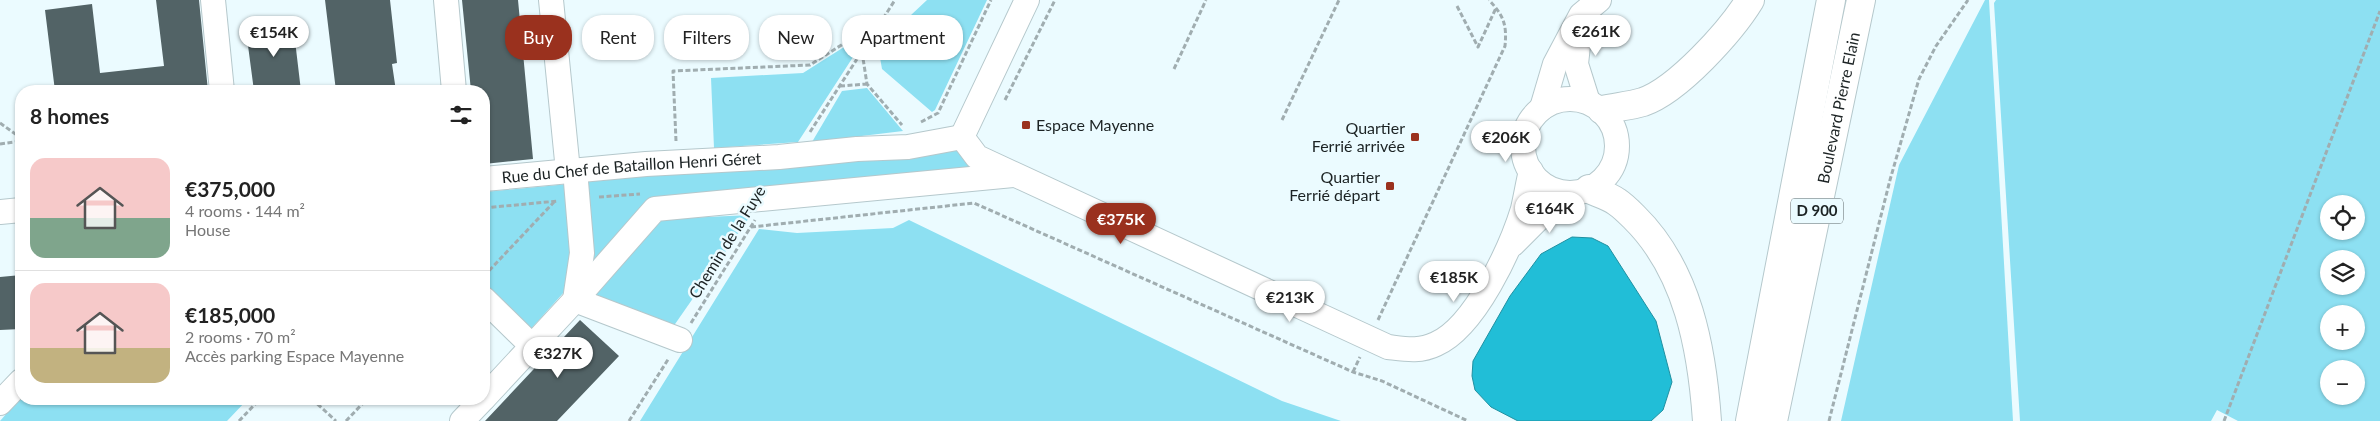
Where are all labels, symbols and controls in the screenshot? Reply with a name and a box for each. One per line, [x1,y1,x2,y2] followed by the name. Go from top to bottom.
[239,15,309,58] pin: €154K
[505,15,572,60] chip: Buy
[582,15,654,60] chip: Rent
[664,15,749,60] chip: Filters
[759,15,832,60] chip: New
[842,15,963,60] chip: Apartment
[1561,15,1631,57] pin: €261K
[1572,21,1620,40] text: €261K
[250,22,298,41] text: €154K
[1813,30,1863,185] street label: Boulevard Pierre Elain
[447,101,475,129] icon: filters
[30,103,109,128] text: 8 homes
[1036,115,1154,134] place label: Espace Mayenne
[1312,118,1405,155] place label: Quartier Ferrié arrivée
[1020,119,1032,131] marker: Espace Mayenne
[1471,120,1541,163] pin: €206K
[1482,127,1530,146] text: €206K
[1409,131,1421,143] marker: Quartier Ferrié arrivée
[501,148,762,186] street label: Rue du Chef de Bataillon Henri Géret
[1289,167,1380,204] place label: Quartier Ferrié départ
[185,176,275,201] text: €375,000
[70,178,130,238] icon: home
[1384,180,1396,192] marker: Quartier Ferrié départ
[684,182,769,302] street label: Chemin de la Fuye
[1515,192,1585,234] pin: €164K
[2320,195,2365,405] map controls
[2320,195,2365,240] button: locate
[1526,198,1574,217] text: €164K
[1791,198,1843,224] road number: D 900
[185,201,305,220] text: 4 rooms · 144 m²
[1086,202,1156,245] pin: €375K
[1097,209,1145,228] text: €375K
[185,220,230,239] text: House
[2320,250,2365,295] button: layers
[1419,260,1489,303] pin: €185K
[1430,267,1478,286] text: €185K
[1255,280,1325,323] pin: €213K
[1266,287,1314,306] text: €213K
[185,302,275,327] text: €185,000
[70,303,130,363] icon: home
[2320,305,2365,350] button: +
[185,327,296,346] text: 2 rooms · 70 m²
[523,336,593,379] pin: €327K
[534,343,582,362] text: €327K
[185,346,404,365] text: Accès parking Espace Mayenne
[2320,360,2365,405] button: −

